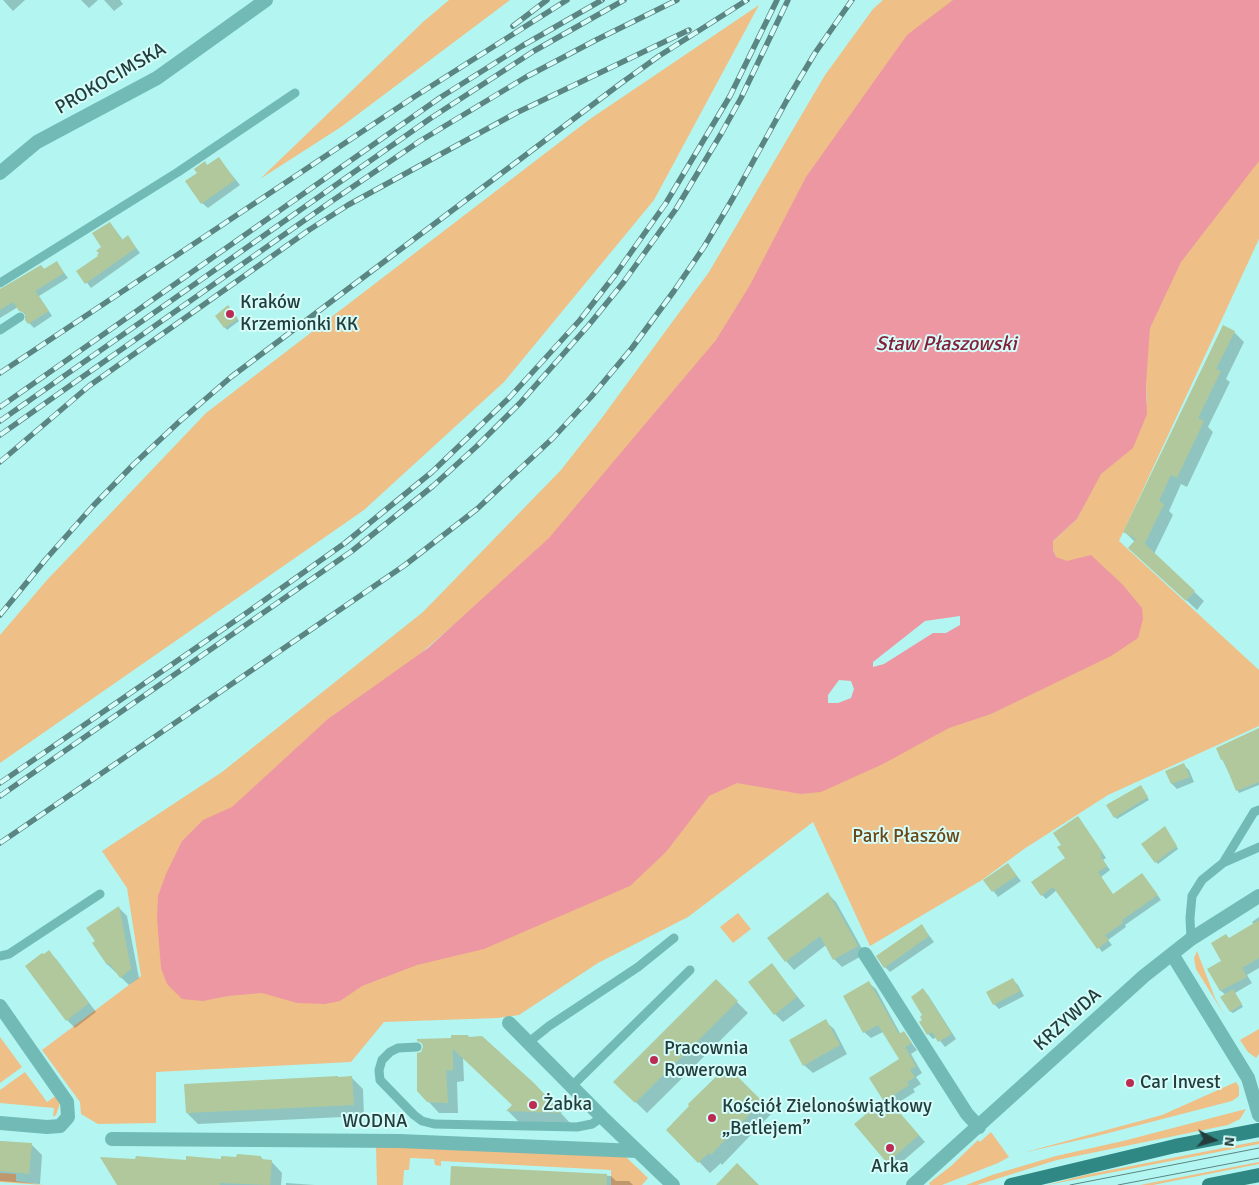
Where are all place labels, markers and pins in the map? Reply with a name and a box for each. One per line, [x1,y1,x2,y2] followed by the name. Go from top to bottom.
[240,292,358,336] place label: Kraków Krzemionki KK
[224,308,236,320] marker: Kraków Krzemionki KK
[664,1038,748,1082] place label: Pracownia Rowerowa
[648,1054,660,1066] marker: Pracownia Rowerowa
[1140,1072,1221,1094] place label: Car Invest
[1124,1077,1136,1089] marker: Car Invest
[543,1094,592,1116] place label: Żabka
[722,1096,932,1140] place label: Kościół Zielonoświątkowy „Betlejem”
[527,1099,539,1111] marker: Żabka
[706,1112,718,1124] marker: Kościół Zielonoświątkowy „Betlejem”
[884,1142,896,1154] marker: Arka
[871,1156,909,1178] place label: Arka

